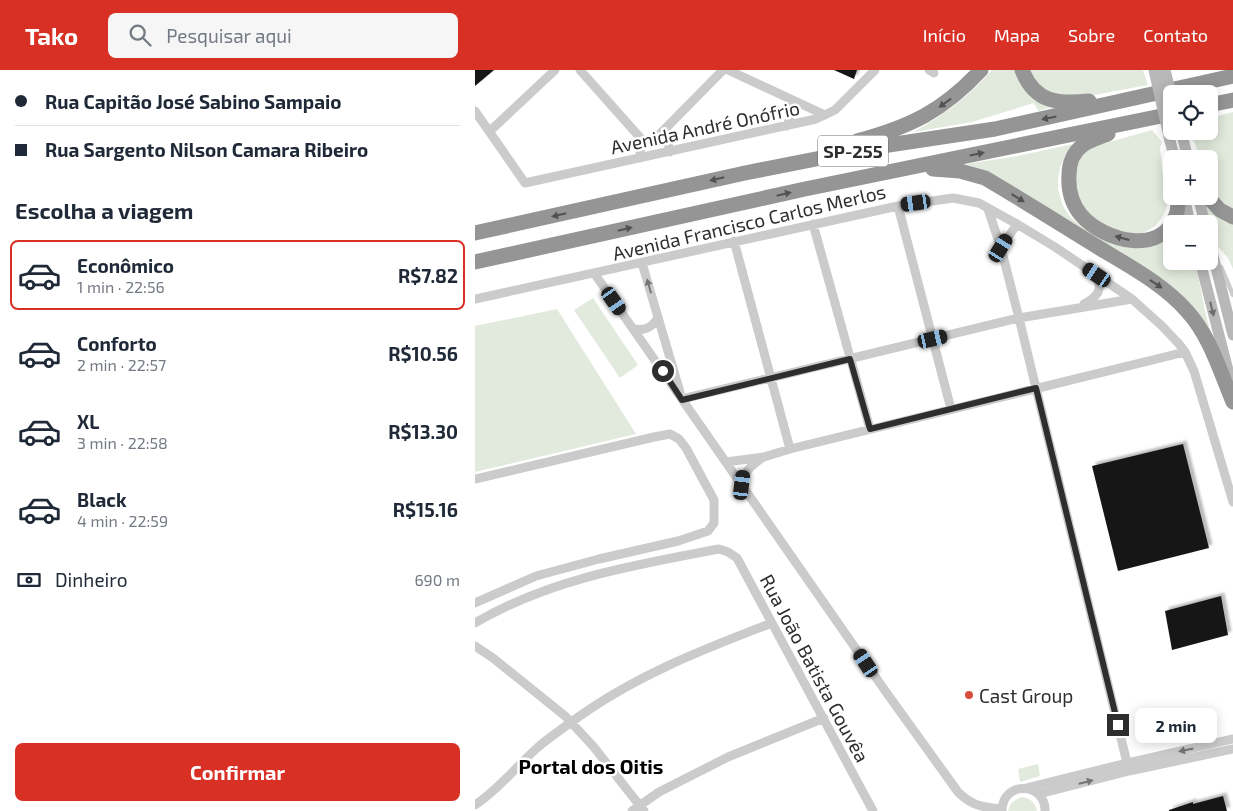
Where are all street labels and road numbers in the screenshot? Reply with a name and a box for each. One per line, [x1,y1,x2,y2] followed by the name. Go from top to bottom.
[608,96,802,158] street label: Avenida André Onófrio
[818,136,888,166] road number: SP-255
[610,179,888,265] street label: Avenida Francisco Carlos Merlos
[756,570,874,766] street label: Rua João Batista Gouvêa

